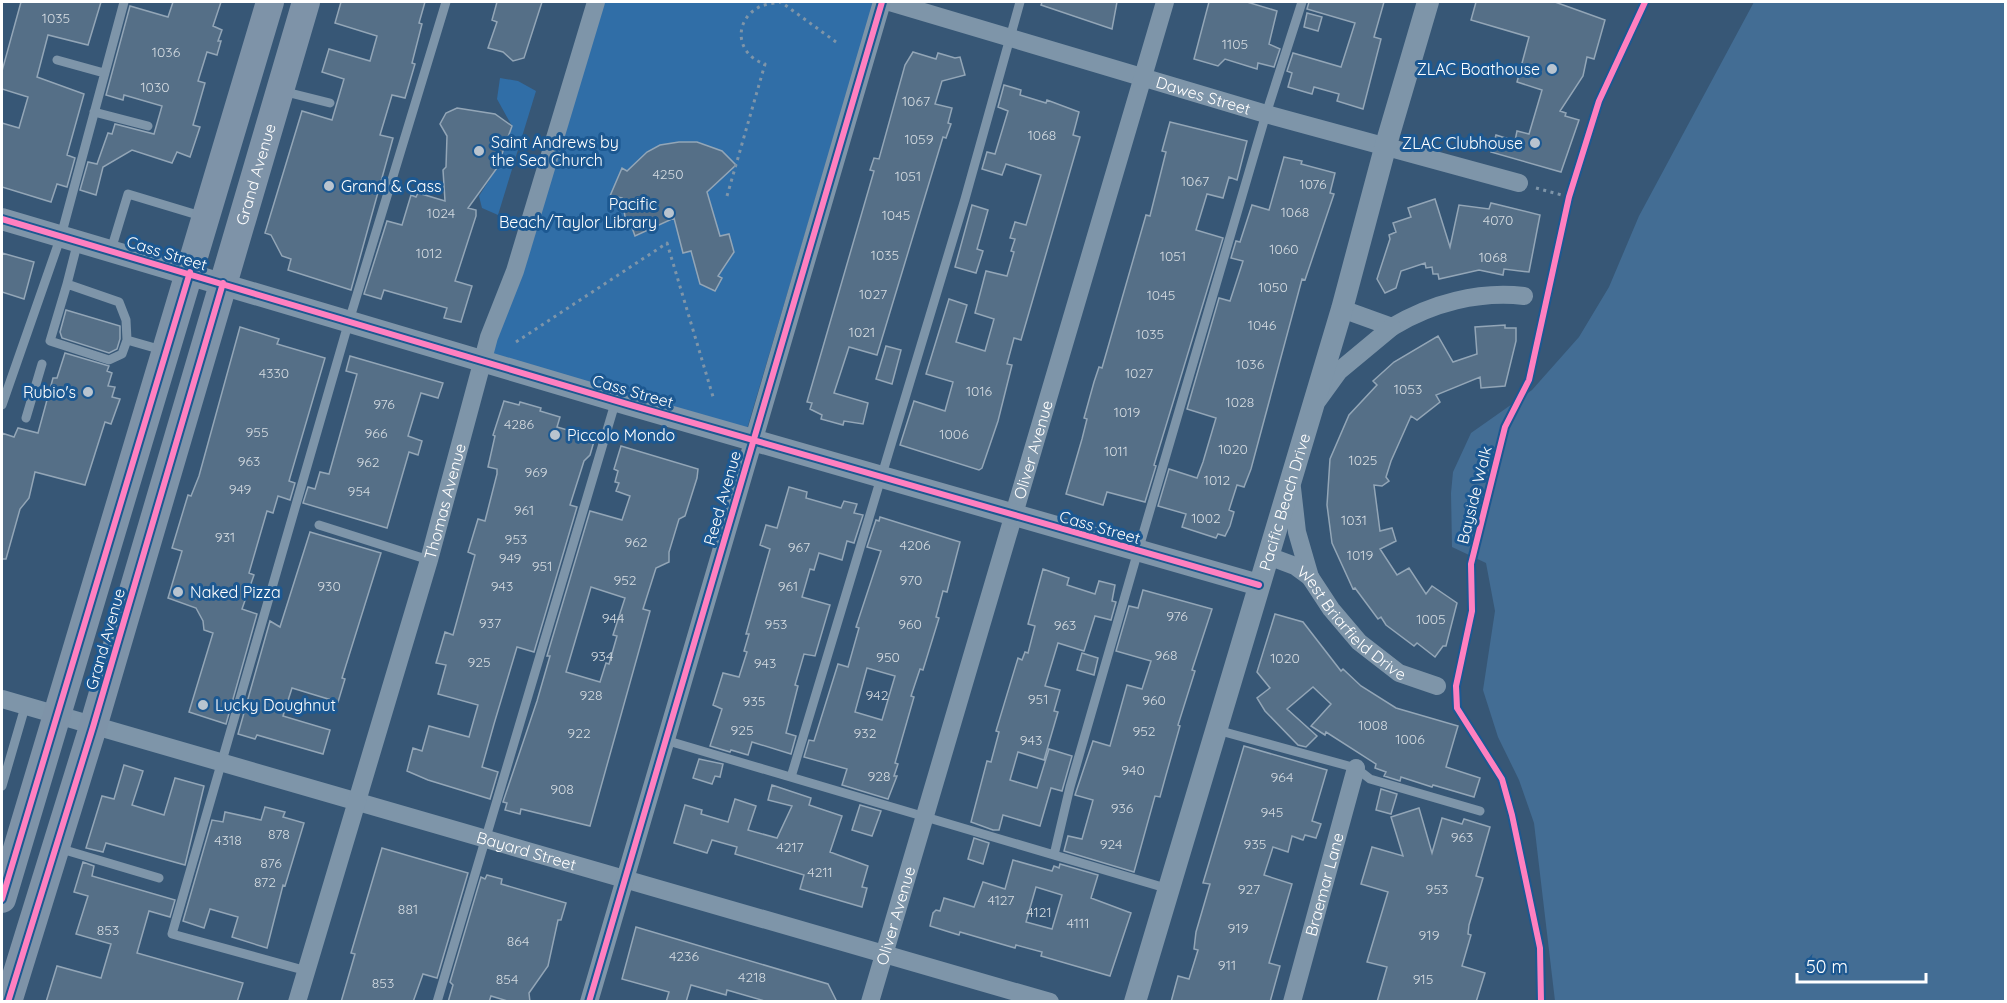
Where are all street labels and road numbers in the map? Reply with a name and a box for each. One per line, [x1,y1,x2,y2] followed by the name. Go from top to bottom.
[1154,72,1253,119] street label: Dawes Street
[231,121,280,227] street label: Grand Avenue
[124,231,210,275] street label: Cass Street
[590,370,676,412] street label: Cass Street
[1009,398,1057,501] street label: Oliver Avenue
[1254,431,1314,573] street label: Pacific Beach Drive
[420,441,470,562] street label: Thomas Avenue
[1452,444,1496,546] street label: Bayside Walk
[699,448,745,548] street label: Reed Avenue
[1057,506,1143,548] street label: Cass Street
[1293,561,1408,685] street label: West Briarfield Drive
[81,586,129,692] street label: Grand Avenue
[474,827,579,875] street label: Bayard Street
[1300,830,1348,938] street label: Braemar Lane
[871,864,920,967] street label: Oliver Avenue

